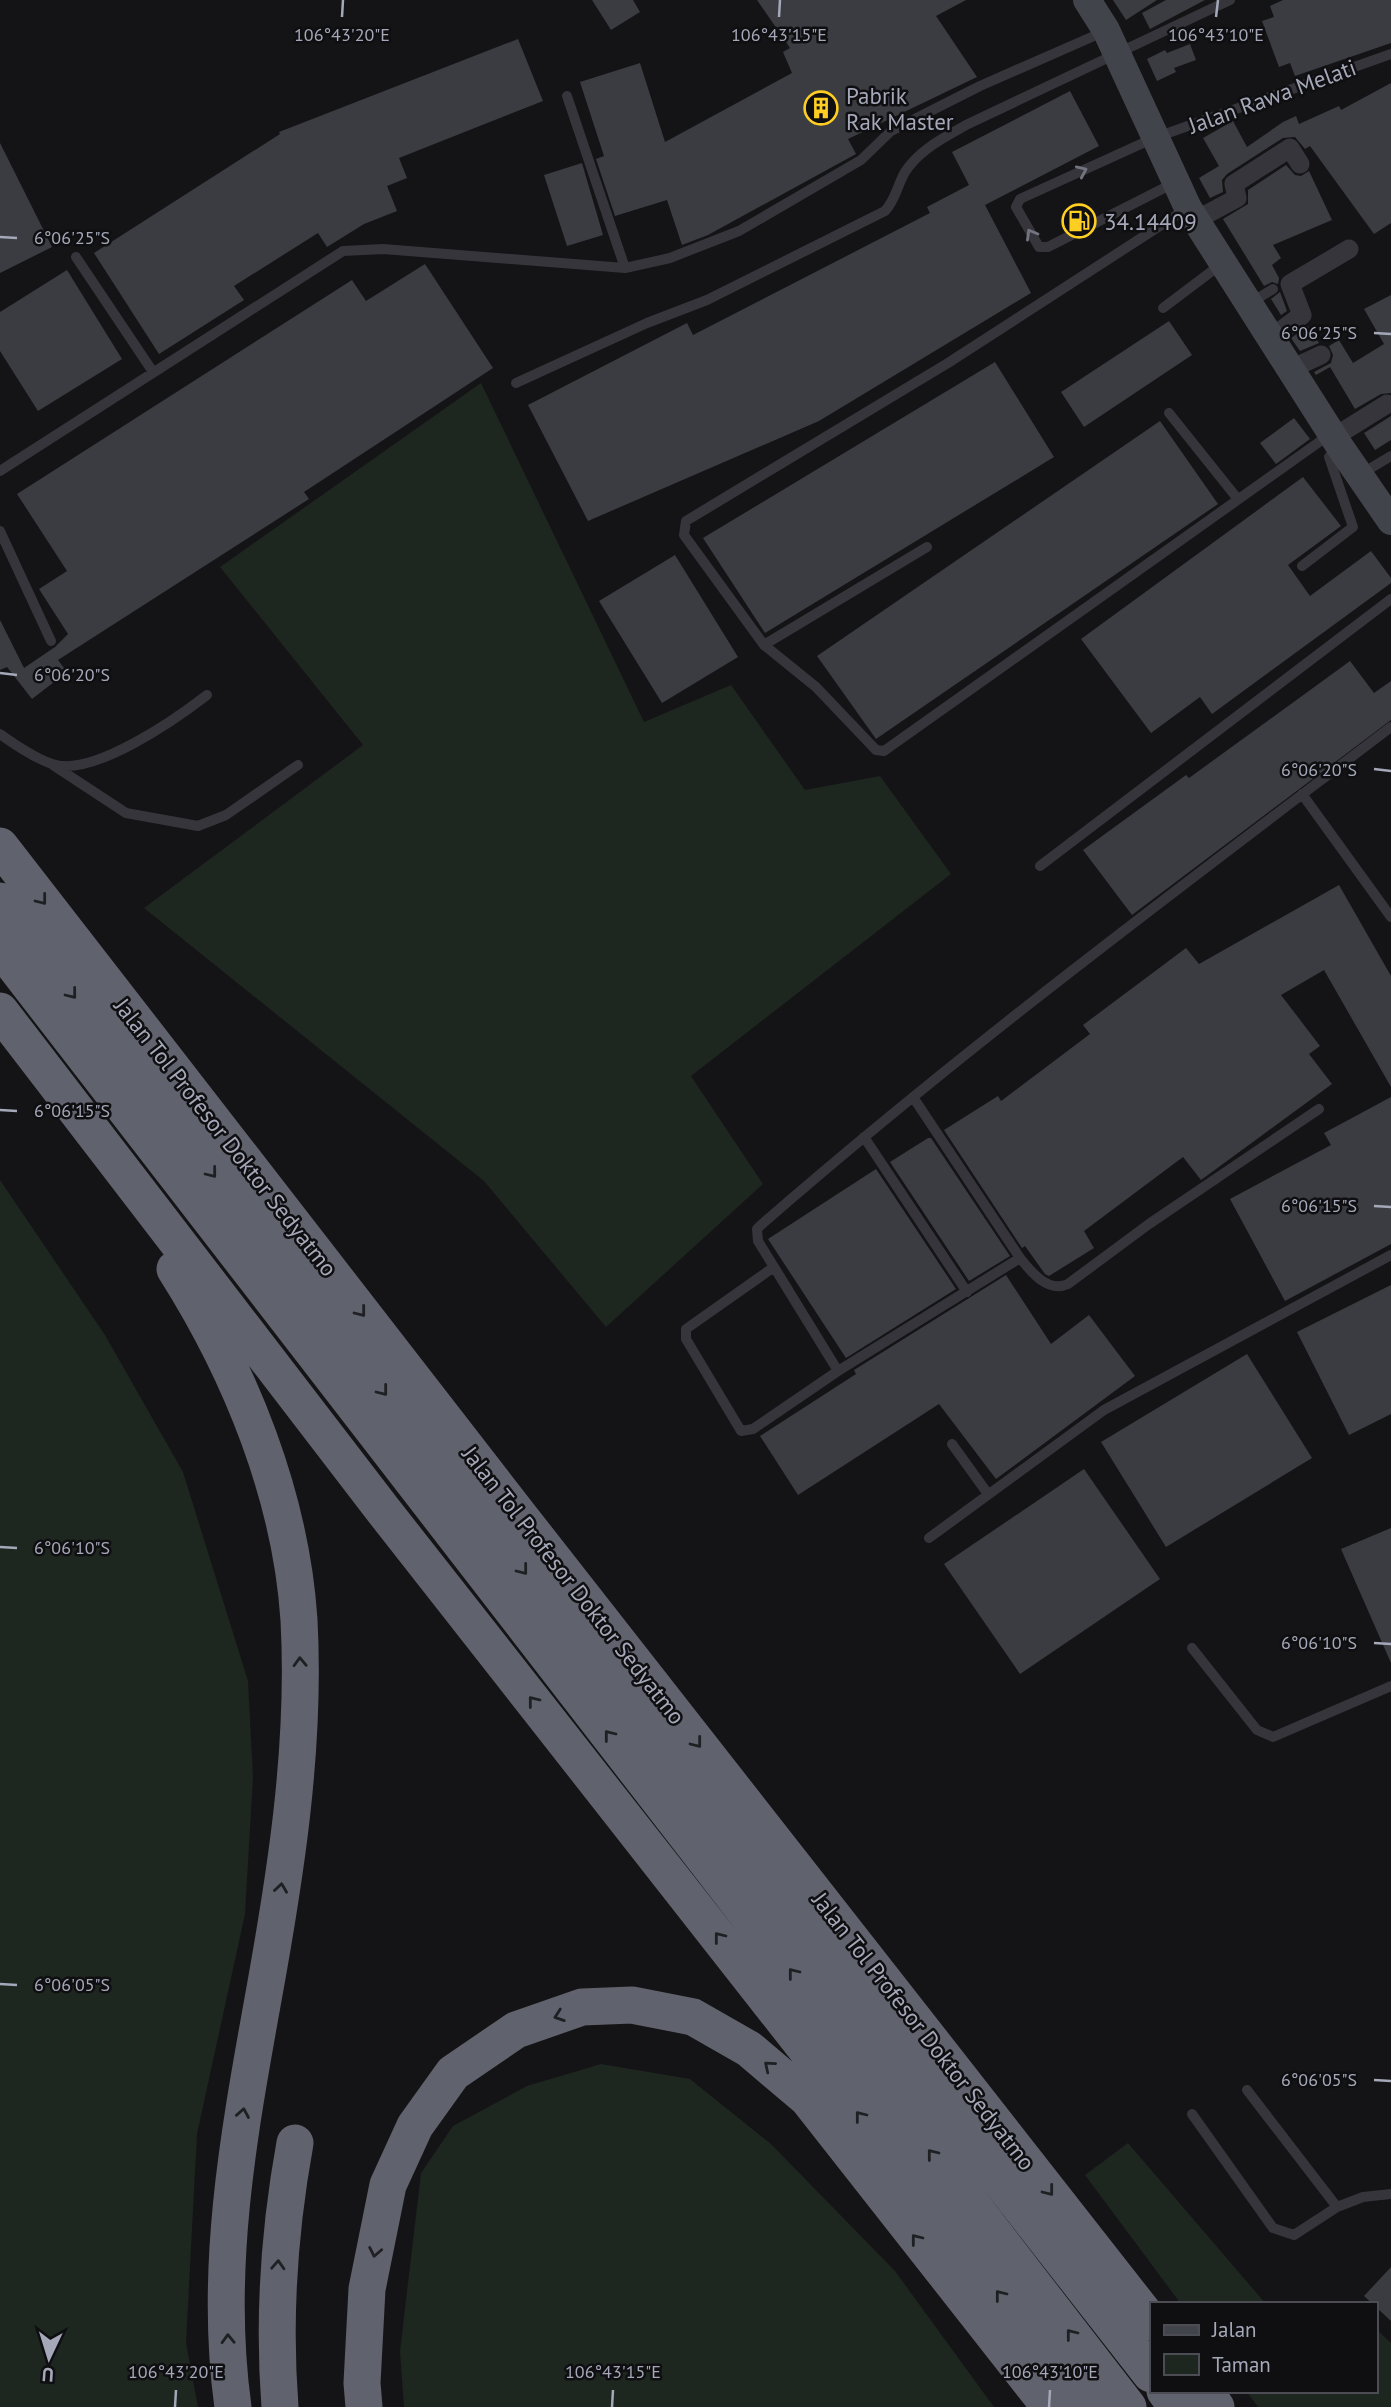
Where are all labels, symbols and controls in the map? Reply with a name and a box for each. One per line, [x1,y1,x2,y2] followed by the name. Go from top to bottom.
[294,23,390,46] text: 106°43'20"E
[731,23,827,46] text: 106°43'15"E
[1168,23,1264,46] text: 106°43'10"E
[1183,52,1360,140] street label: Jalan Rawa Melati
[846,81,954,136] place label: Pabrik Rak Master
[802,89,840,127] building icon: Pabrik Rak Master
[1075,165,1087,179] one-way arrow
[1060,202,1098,240] fuel station icon: 34.14409
[1104,207,1197,236] place label: 34.14409
[34,226,110,249] text: 6°06'25"S
[1026,228,1039,241] one-way arrow
[1281,321,1357,344] text: 6°06'25"S
[34,663,110,686] text: 6°06'20"S
[1281,758,1357,781] text: 6°06'20"S
[33,892,46,905] one-way arrow
[64,986,77,998] one-way arrow
[108,991,344,1282] street label: Jalan Tol Profesor Doktor Sedyatmo
[34,1099,110,1122] text: 6°06'15"S
[204,1165,217,1178] one-way arrow
[1281,1194,1357,1217] text: 6°06'15"S
[353,1304,366,1317] one-way arrow
[374,1383,387,1395] one-way arrow
[456,1439,692,1730] street label: Jalan Tol Profesor Doktor Sedyatmo
[34,1536,110,1559] text: 6°06'10"S
[514,1562,527,1575] one-way arrow
[1281,1631,1357,1654] text: 6°06'10"S
[292,1656,307,1667] one-way arrow
[529,1696,541,1709] one-way arrow
[605,1731,618,1743] one-way arrow
[689,1734,701,1747] one-way arrow
[273,1882,288,1894] one-way arrow
[806,1885,1042,2176] street label: Jalan Tol Profesor Doktor Sedyatmo
[715,1932,728,1945] one-way arrow
[789,1969,802,1981] one-way arrow
[34,1973,110,1996] text: 6°06'05"S
[553,2008,565,2022] one-way arrow
[764,2062,777,2074] one-way arrow
[1281,2068,1357,2091] text: 6°06'05"S
[235,2107,250,2118] one-way arrow
[855,2111,868,2124] one-way arrow
[928,2149,941,2161] one-way arrow
[1041,2184,1054,2196] one-way arrow
[912,2234,925,2246] one-way arrow
[368,2246,383,2258] one-way arrow
[271,2260,286,2271] one-way arrow
[995,2291,1008,2303] one-way arrow
[1150,2302,1377,2393] legend
[1211,2316,1257,2343] text: Jalan
[14,2323,84,2393] north arrow
[1067,2329,1080,2341] one-way arrow
[220,2333,235,2344] one-way arrow
[1212,2351,1271,2378] text: Taman
[128,2360,224,2383] text: 106°43'20"E
[565,2360,661,2383] text: 106°43'15"E
[1002,2360,1098,2383] text: 106°43'10"E
[41,2363,55,2387] text: U

